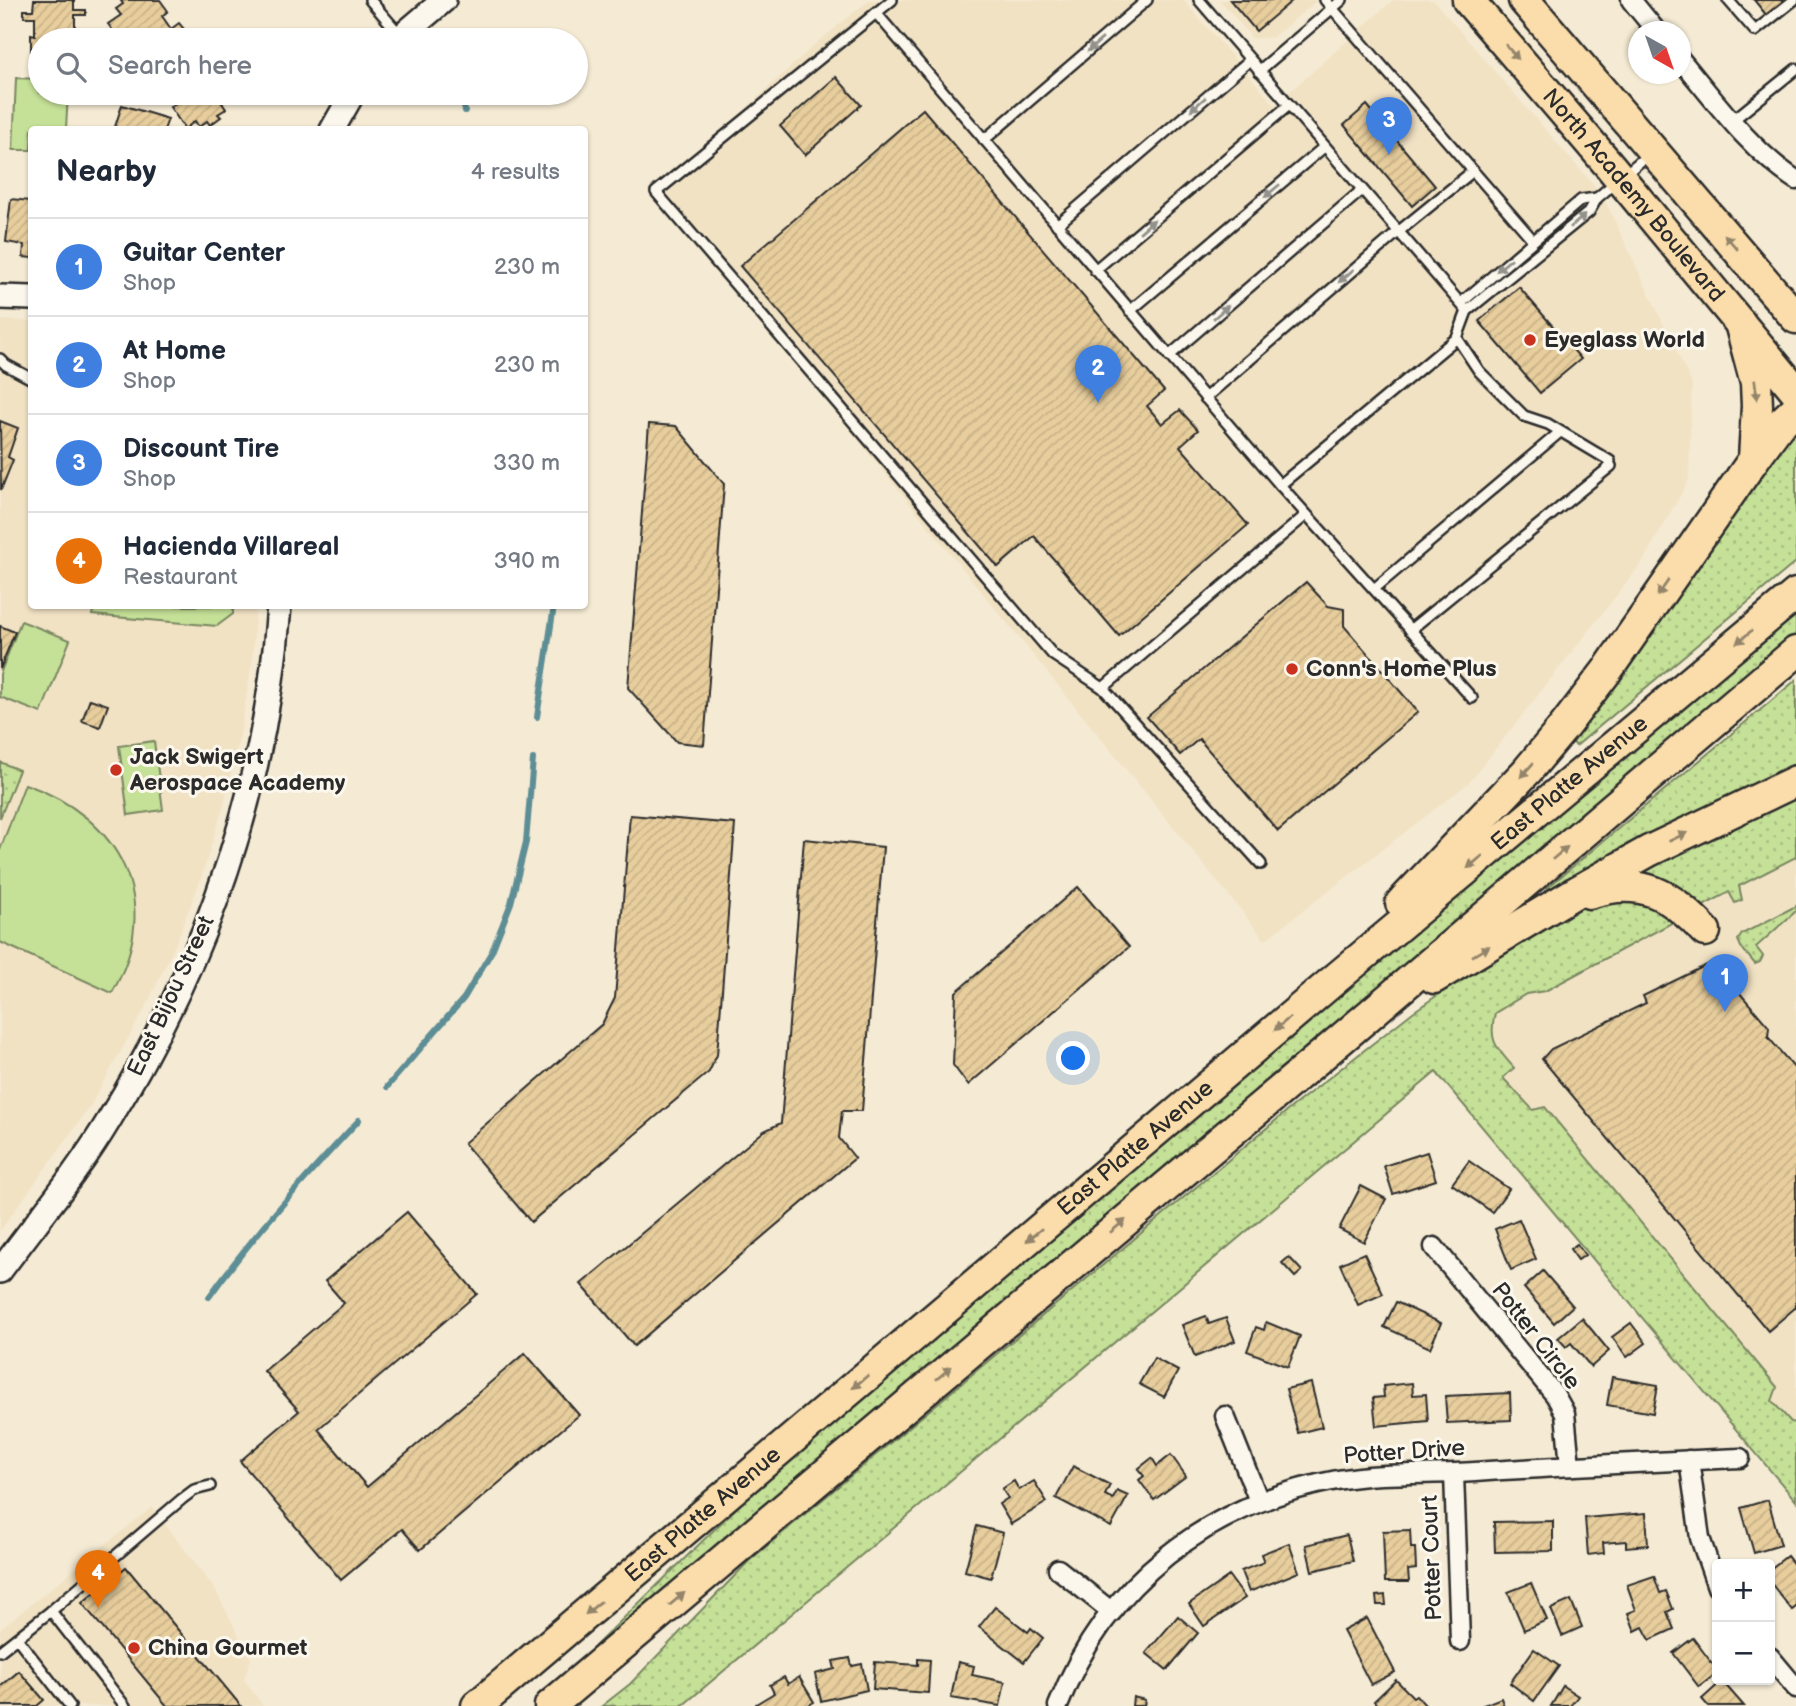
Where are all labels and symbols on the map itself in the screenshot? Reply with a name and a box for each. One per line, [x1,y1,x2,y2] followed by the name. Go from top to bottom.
[1628,21,1691,84] north arrow
[1086,37,1104,53] one-way arrow
[1504,43,1520,61] one-way arrow
[1536,83,1731,308] street label: North Academy Boulevard
[1189,96,1207,112] one-way arrow
[1366,97,1412,155] pin: 3
[1264,183,1281,198] one-way arrow
[1568,214,1586,229] one-way arrow
[1139,219,1156,234] one-way arrow
[1724,233,1739,250] one-way arrow
[1495,257,1513,273] one-way arrow
[1337,268,1355,284] one-way arrow
[1212,305,1229,320] one-way arrow
[1544,326,1705,354] place label: Eyeglass World
[1522,332,1538,348] marker: Eyeglass World
[1075,345,1121,403] pin: 2
[1750,379,1761,401] one-way arrow
[1656,579,1670,597] one-way arrow
[1735,629,1752,644] one-way arrow
[1306,655,1496,683] place label: Conn's Home Plus
[1284,661,1300,677] marker: Conn's Home Plus
[1485,710,1654,857] street label: East Platte Avenue
[129,743,346,797] place label: Jack Swigert Aerospace Academy
[1519,761,1535,779] one-way arrow
[108,762,124,778] marker: Jack Swigert Aerospace Academy
[1668,832,1688,843] one-way arrow
[1551,845,1569,860] one-way arrow
[1467,854,1484,869] one-way arrow
[122,911,220,1081] street label: East Bijou Street
[1471,944,1490,957] one-way arrow
[1702,954,1748,1012] pin: 1
[1273,1016,1291,1032] one-way arrow
[1056,1041,1090,1075] your location
[1052,1074,1219,1222] street label: East Platte Avenue
[1109,1219,1126,1234] one-way arrow
[1025,1227,1042,1242] one-way arrow
[1485,1277,1587,1395] street label: Potter Circle
[935,1365,953,1381] one-way arrow
[851,1374,869,1390] one-way arrow
[1342,1434,1466,1470] street label: Potter Drive
[619,1441,787,1589] street label: East Platte Avenue
[1416,1495,1448,1621] street label: Potter Court
[75,1550,121,1608] pin: 4
[668,1592,685,1607] one-way arrow
[584,1600,601,1615] one-way arrow
[148,1634,308,1662] place label: China Gourmet
[126,1640,142,1656] marker: China Gourmet

